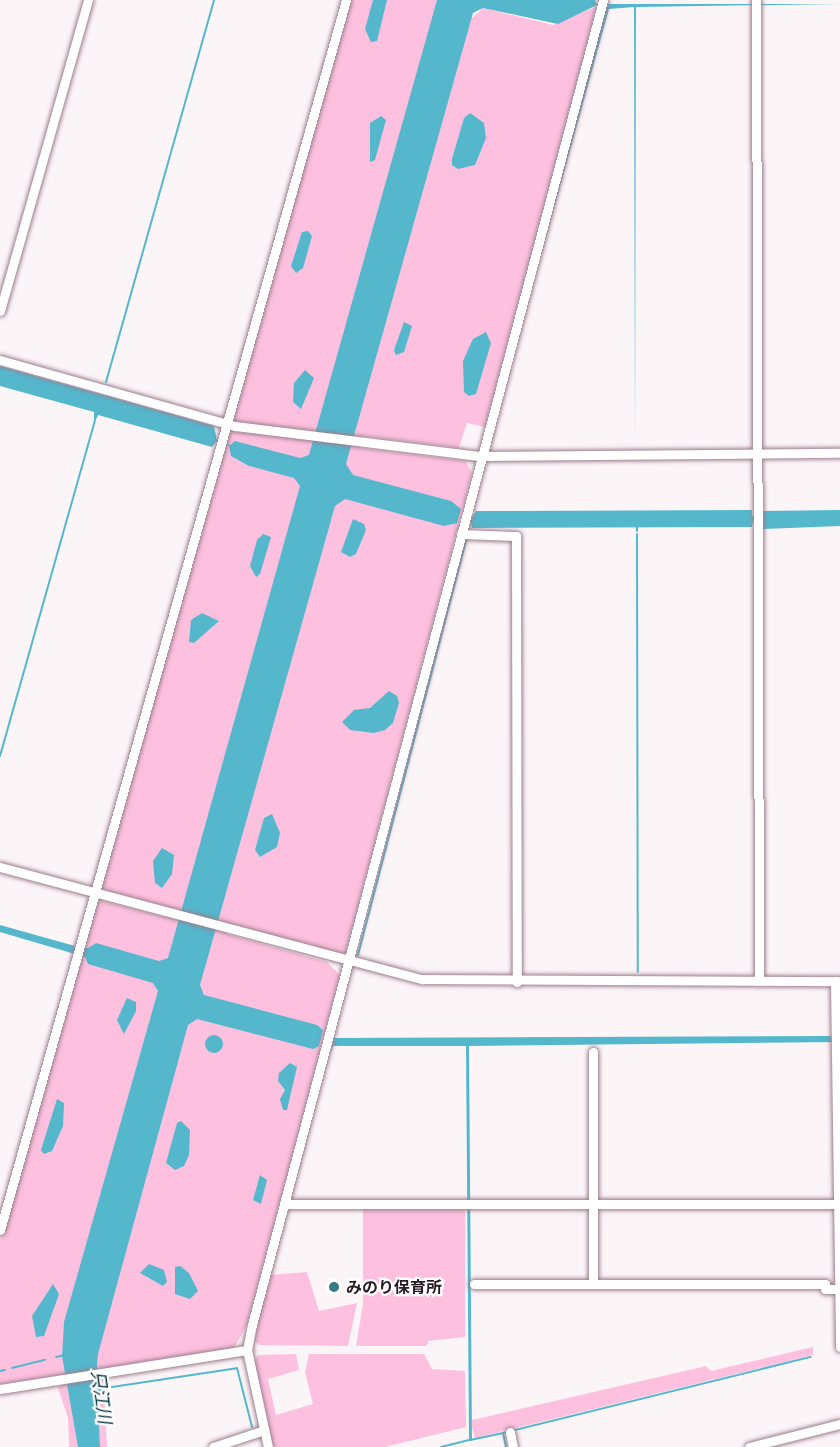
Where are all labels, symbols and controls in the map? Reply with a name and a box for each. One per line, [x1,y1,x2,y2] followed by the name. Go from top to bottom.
[346,1277,442,1297] place label: みのり保育所
[327,1280,341,1294] marker: みのり保育所
[87,1369,115,1425] water label: 只江川

